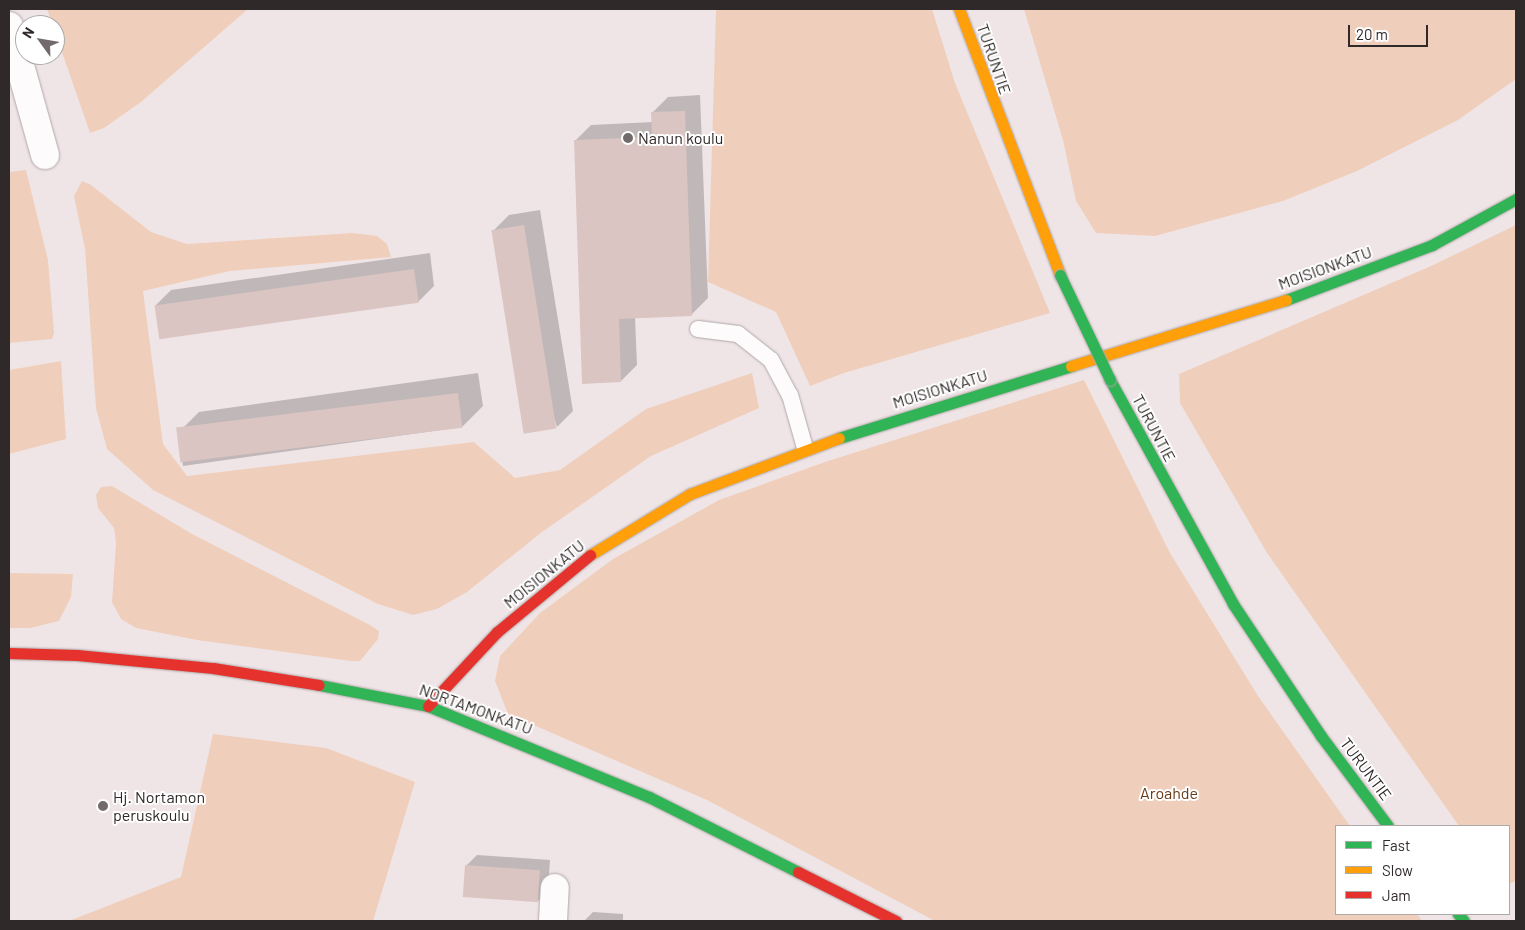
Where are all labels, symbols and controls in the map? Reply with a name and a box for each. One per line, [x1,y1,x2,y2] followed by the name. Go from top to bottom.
[15,15,65,65] north arrow
[1350,15,1430,47] scale bar
[973,21,1015,97] street label: TURUNTIE
[18,24,37,41] text: N
[1356,25,1388,43] text: 20 m
[638,128,723,148] place label: Nanun koulu
[622,132,634,144] marker: Nanun koulu
[1276,242,1374,294] street label: MOISIONKATU
[890,365,990,413] street label: MOISIONKATU
[1128,391,1180,465] street label: TURUNTIE
[500,536,588,612] street label: MOISIONKATU
[417,680,535,738] street label: NORTAMONKATU
[1336,734,1396,804] street label: TURUNTIE
[1140,783,1198,803] park label: Aroahde
[113,787,205,825] place label: Hj. Nortamon peruskoulu
[97,800,109,812] marker: Hj. Nortamon peruskoulu
[1335,825,1510,915] legend
[1382,836,1410,854] text: Fast
[1382,861,1413,879] text: Slow
[1382,886,1411,904] text: Jam

